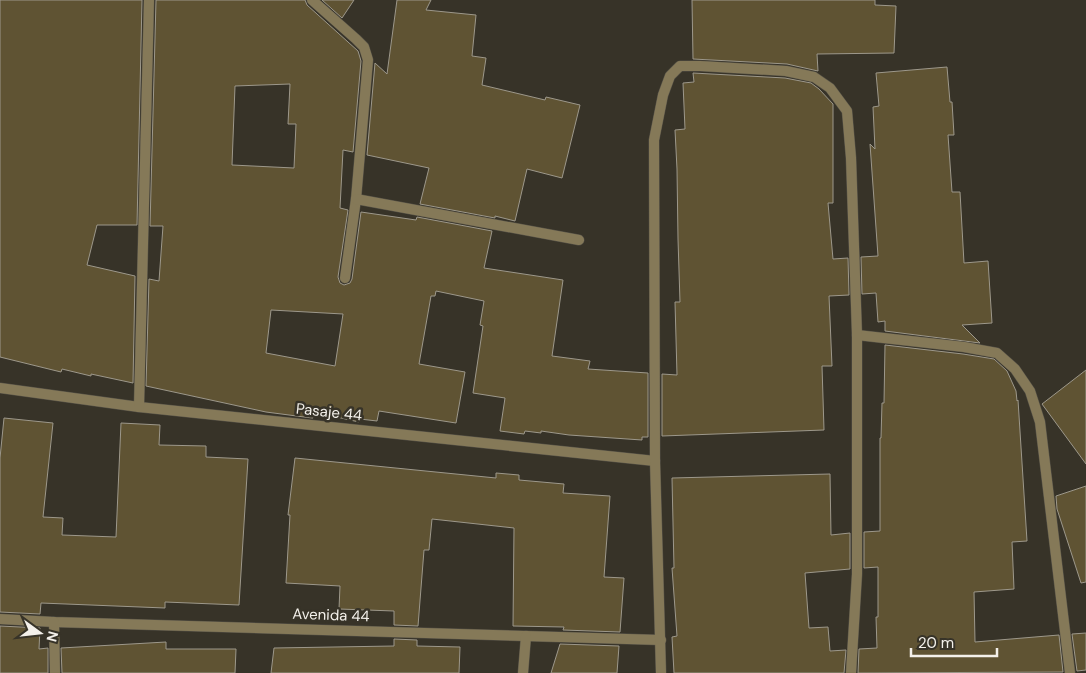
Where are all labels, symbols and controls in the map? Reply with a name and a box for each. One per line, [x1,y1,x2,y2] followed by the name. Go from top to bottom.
[295,399,363,425] street label: Pasaje 44
[292,604,370,626] street label: Avenida 44
[15,608,65,658] north arrow
[911,626,997,658] scale bar
[43,629,63,644] text: N
[918,633,954,653] text: 20 m

